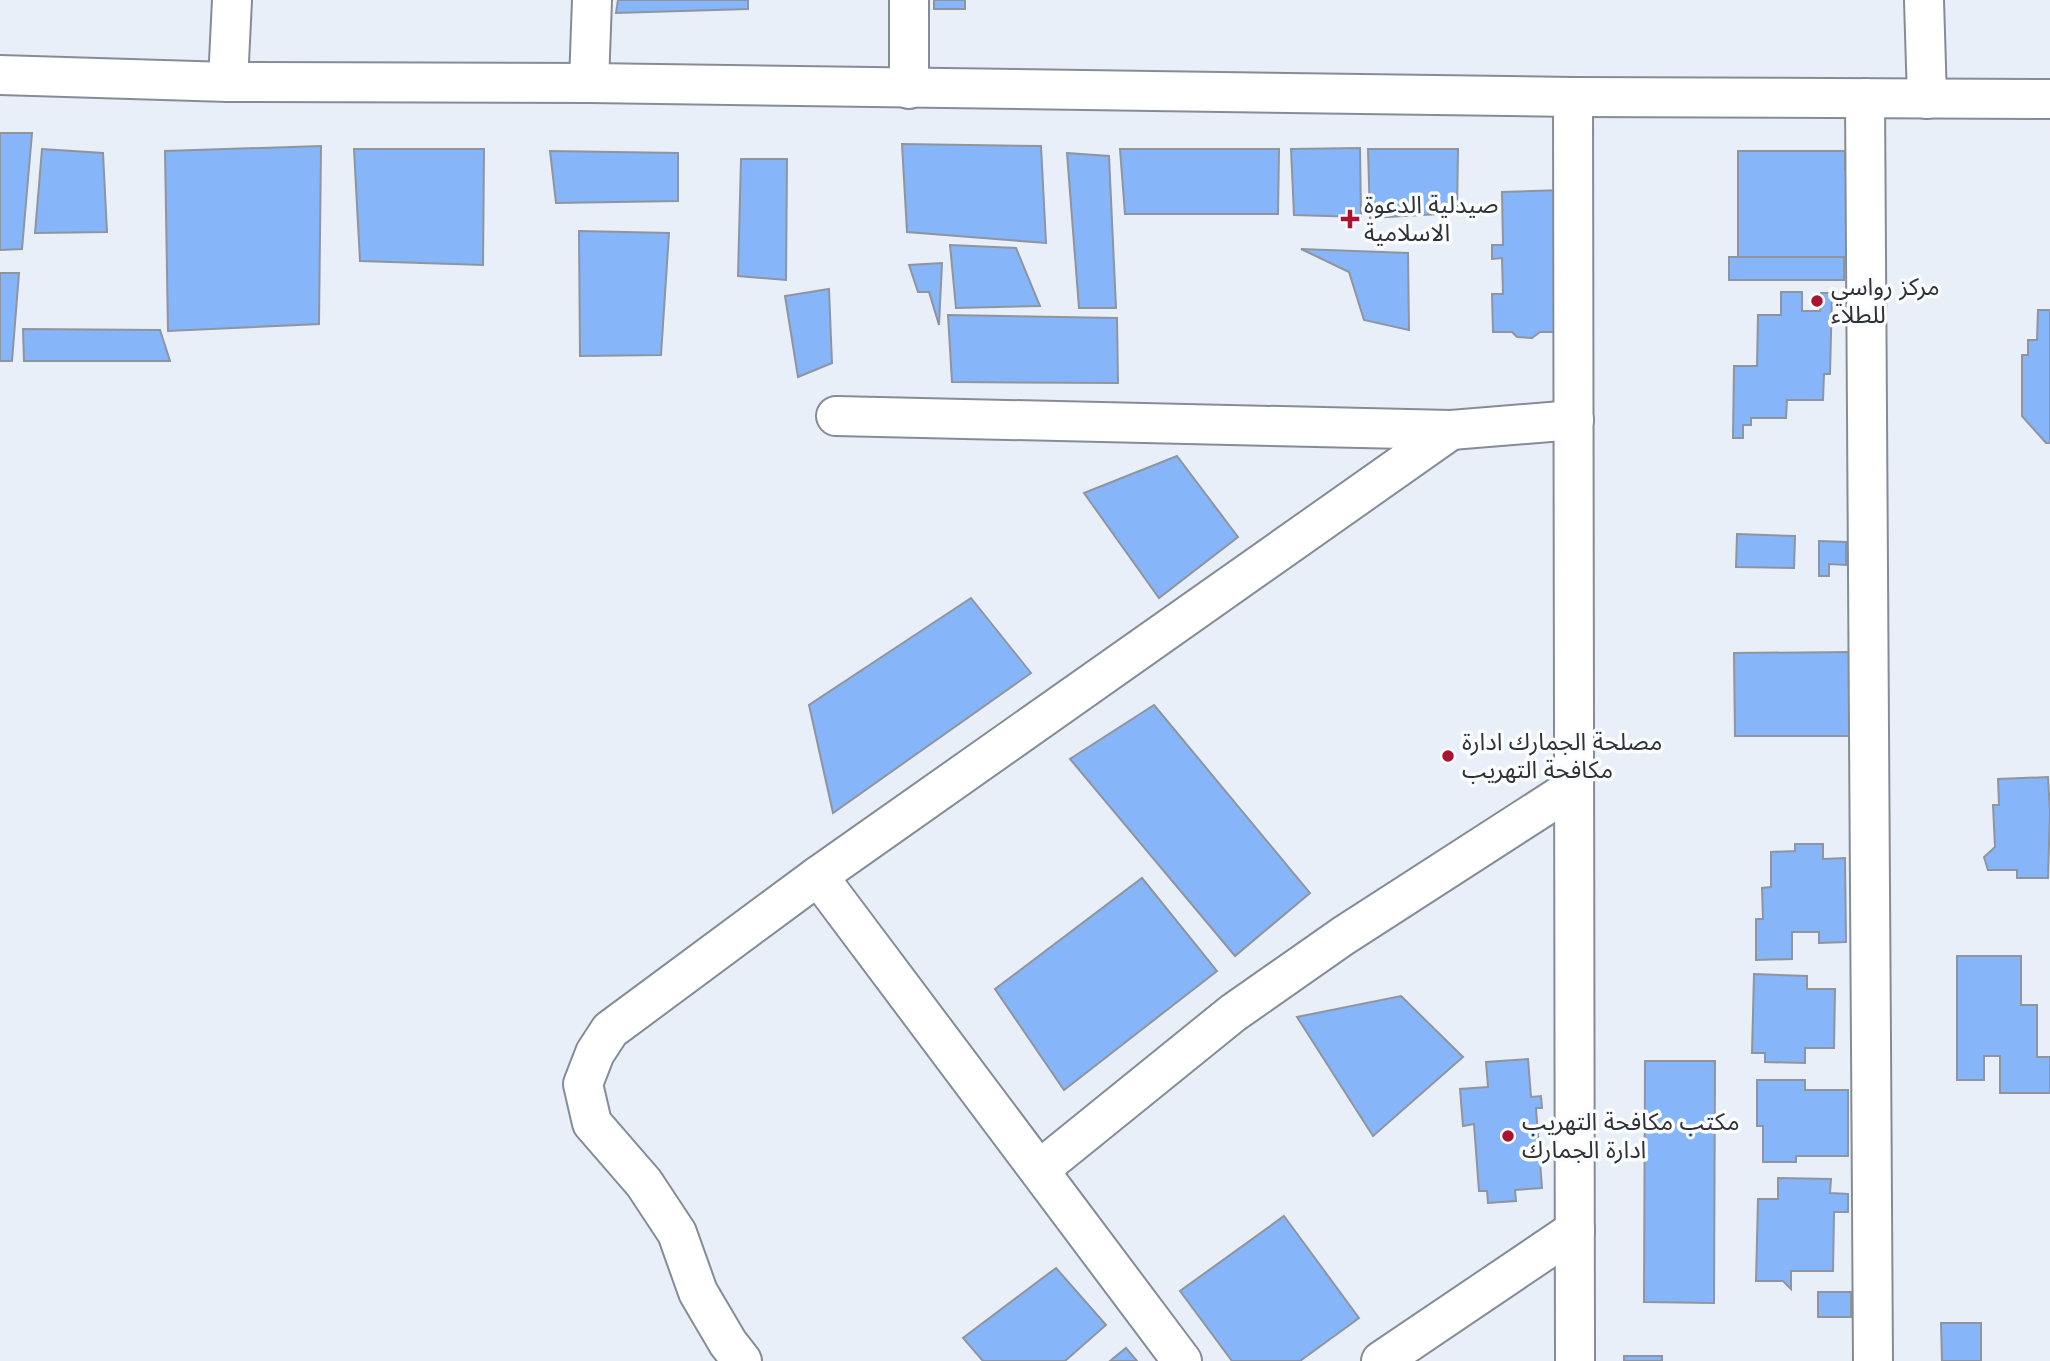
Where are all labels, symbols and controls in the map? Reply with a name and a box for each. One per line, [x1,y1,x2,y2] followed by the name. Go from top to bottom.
[1364,189,1499,248] place label: صيدلية الدعوة الاسلامية
[1342,211,1358,227] marker: صيدلية الدعوة الاسلامية
[1831,271,1940,330] place label: مركز رواسي للطلاء
[1809,293,1825,309] marker: مركز رواسي للطلاء
[1462,726,1662,785] place label: مصلحة الجمارك ادارة مكافحة التهريب
[1440,748,1456,764] marker: مصلحة الجمارك ادارة مكافحة التهريب
[1522,1106,1740,1165] place label: مكتب مكافحة التهريب ادارة الجمارك
[1500,1128,1516,1144] marker: مكتب مكافحة التهريب ادارة الجمارك

